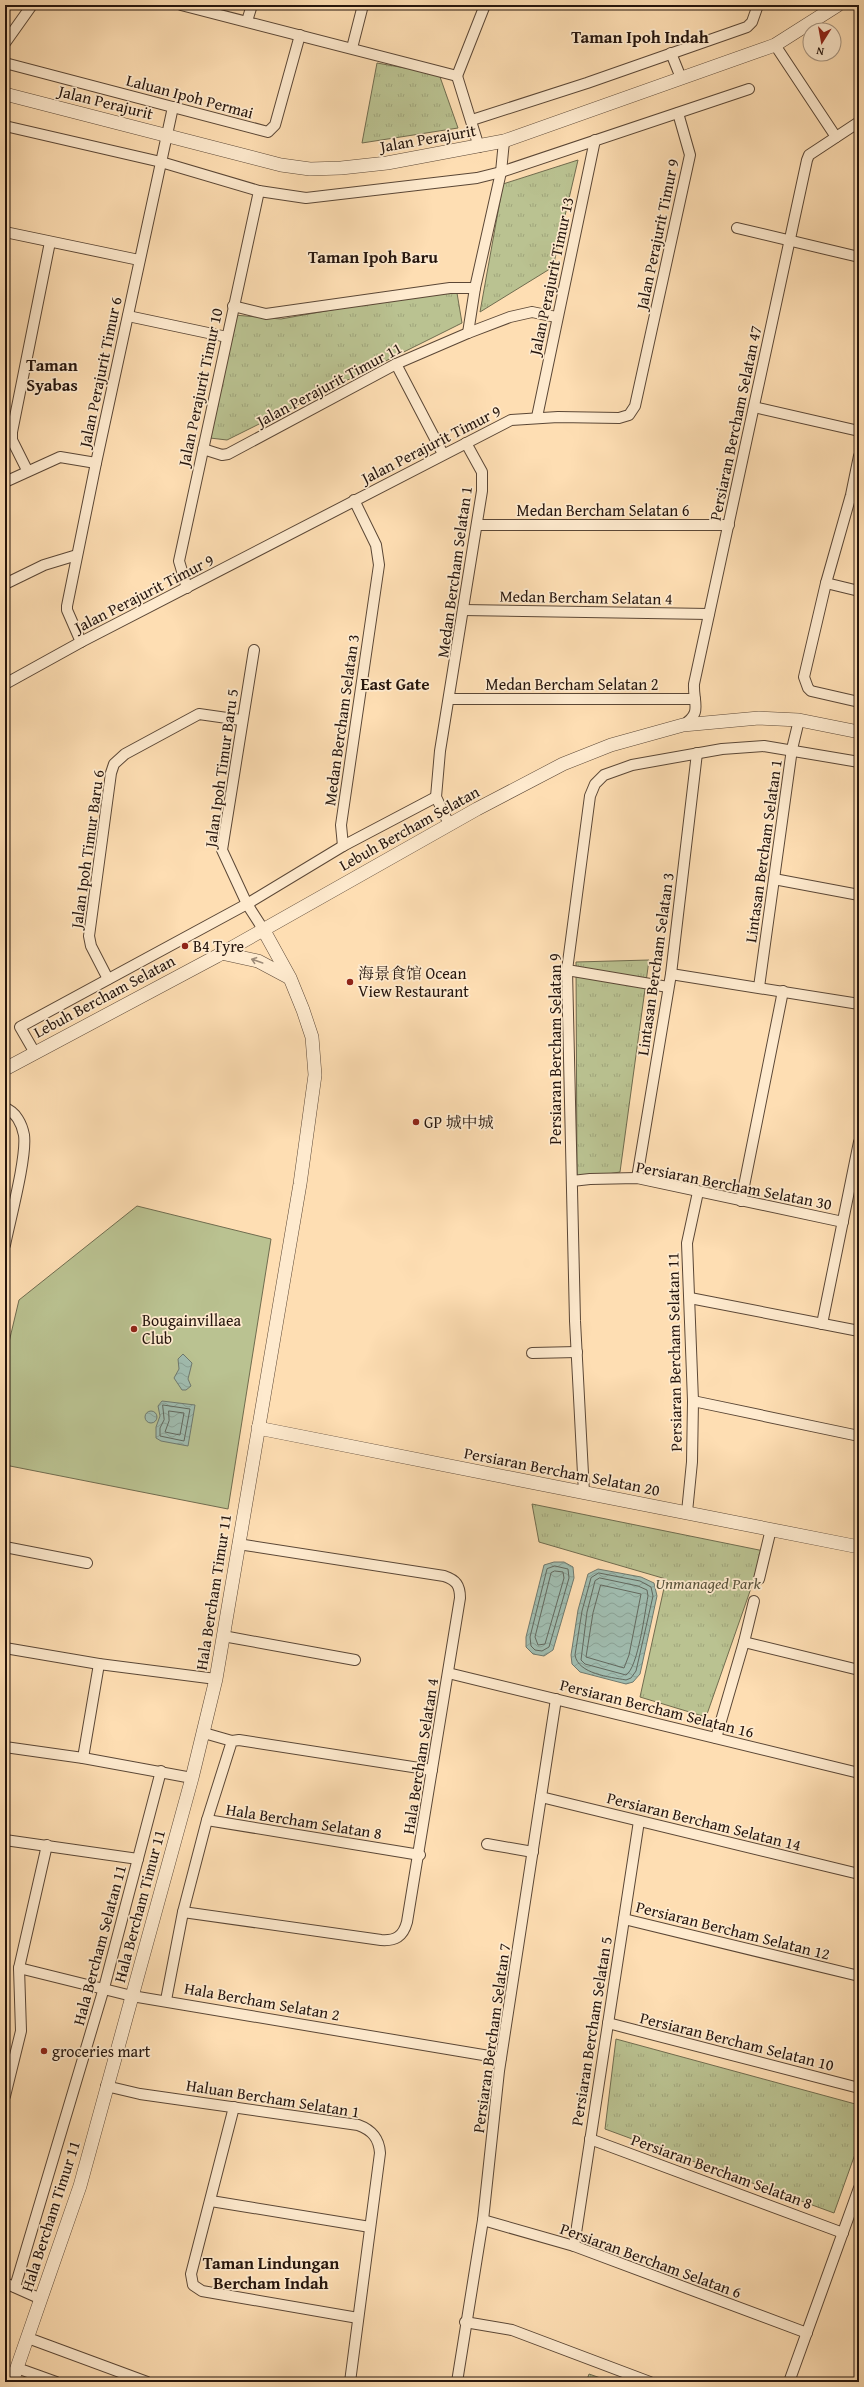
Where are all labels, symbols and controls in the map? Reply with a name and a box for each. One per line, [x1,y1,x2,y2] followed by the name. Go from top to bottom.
[802,22,842,62] north arrow
[571,24,709,49] district label: Taman Ipoh Indah
[814,43,825,60] text: N
[124,68,257,125] street label: Laluan Ipoh Permai
[54,78,156,125] street label: Jalan Perajurit
[376,118,478,159] street label: Jalan Perajurit
[629,156,685,314] street label: Jalan Perajurit Timur 9
[522,195,579,359] street label: Jalan Perajurit Timur 13
[308,244,438,269] district label: Taman Ipoh Baru
[72,294,128,452] street label: Jalan Perajurit Timur 6
[171,305,229,470] street label: Jalan Perajurit Timur 10
[703,323,767,523] street label: Persiaran Bercham Selatan 47
[250,336,406,433] street label: Jalan Perajurit Timur 11
[26,352,78,397] district label: Taman Syabas
[355,398,505,490] street label: Jalan Perajurit Timur 9
[430,485,478,659] street label: Medan Bercham Selatan 1
[517,498,690,522] street label: Medan Bercham Selatan 6
[68,547,218,639] street label: Jalan Perajurit Timur 9
[499,583,673,611] street label: Medan Bercham Selatan 4
[317,633,365,807] street label: Medan Bercham Selatan 3
[360,671,430,696] district label: East Gate
[486,672,658,696] street label: Medan Bercham Selatan 2
[198,687,244,851] street label: Jalan Ipoh Timur Baru 5
[738,758,788,944] street label: Lintasan Bercham Selatan 1
[64,768,110,932] street label: Jalan Ipoh Timur Baru 6
[334,779,484,877] street label: Lebuh Bercham Selatan
[630,871,680,1057] street label: Lintasan Bercham Selatan 3
[193,934,244,958] place label: B4 Tyre
[180,941,190,951] marker: B4 Tyre
[29,948,179,1044] street label: Lebuh Bercham Selatan
[543,953,567,1145] street label: Persiaran Bercham Selatan 9
[250,957,263,964] one-way arrow
[358,961,469,1003] place label: 海景食馆 Ocean View Restaurant
[345,977,355,987] marker: 海景食馆 Ocean View Restaurant
[424,1110,494,1134] place label: GP 城中城
[411,1117,421,1127] marker: GP 城中城
[634,1154,834,1216] street label: Persiaran Bercham Selatan 30
[660,1252,688,1452] street label: Persiaran Bercham Selatan 11
[142,1308,241,1350] place label: Bougainvillaea Club
[129,1324,139,1334] marker: Bougainvillaea Club
[462,1440,662,1502] street label: Persiaran Bercham Selatan 20
[189,1512,237,1672] street label: Hala Bercham Timur 11
[655,1571,761,1595] park label: Unmanaged Park
[558,1672,757,1744] street label: Persiaran Bercham Selatan 16
[396,1676,444,1836] street label: Hala Bercham Selatan 4
[605,1785,804,1857] street label: Persiaran Bercham Selatan 14
[224,1797,384,1845] street label: Hala Bercham Selatan 8
[107,1827,171,1985] street label: Hala Bercham Timur 11
[66,1862,132,2028] street label: Hala Bercham Selatan 11
[634,1894,832,1966] street label: Persiaran Bercham Selatan 12
[564,1935,618,2127] street label: Persiaran Bercham Selatan 5
[466,1941,516,2134] street label: Persiaran Bercham Selatan 7
[182,1976,342,2026] street label: Hala Bercham Selatan 2
[638,2005,837,2077] street label: Persiaran Bercham Selatan 10
[52,2039,151,2063] place label: groceries mart
[39,2046,49,2056] marker: groceries mart
[185,2072,361,2124] street label: Haluan Bercham Selatan 1
[628,2127,816,2215] street label: Persiaran Bercham Selatan 8
[14,2137,86,2295] street label: Hala Bercham Timur 11
[557,2216,745,2304] street label: Persiaran Bercham Selatan 6
[203,2250,339,2295] district label: Taman Lindungan Bercham Indah

